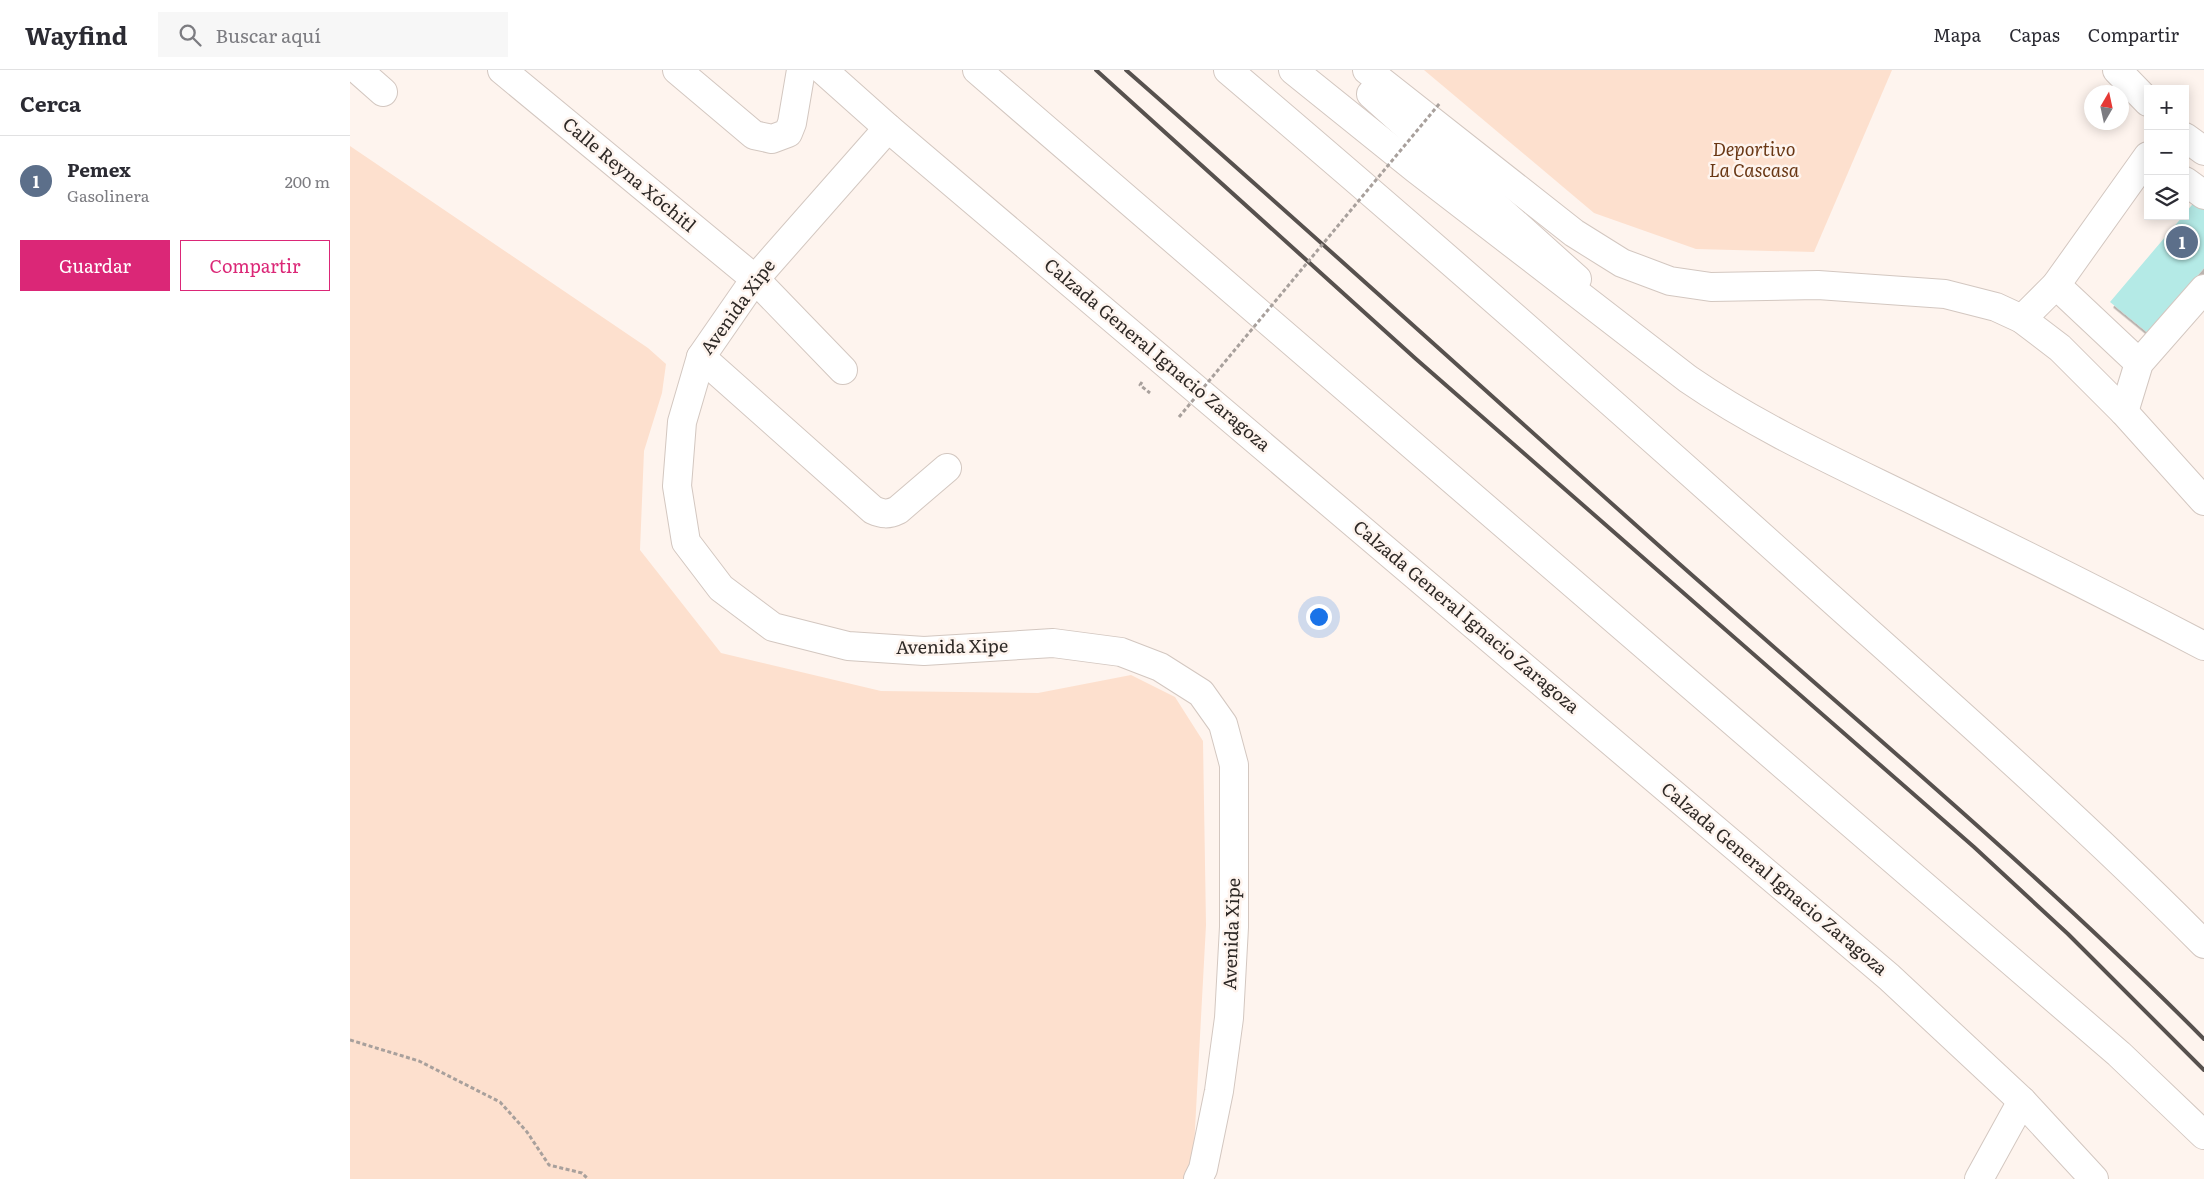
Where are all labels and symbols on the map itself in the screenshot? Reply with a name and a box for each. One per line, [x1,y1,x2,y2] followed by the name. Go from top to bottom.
[2084,85,2129,130] north arrow
[557,110,703,238] street label: Calle Reyna Xóchitl
[1709,135,1800,183] park label: Deportivo La Cascasa
[2166,223,2198,261] pin: 1
[1039,251,1277,457] street label: Calzada General Ignacio Zaragoza
[693,253,781,360] street label: Avenida Xipe
[1348,513,1586,719] street label: Calzada General Ignacio Zaragoza
[1306,604,1332,630] your location
[896,631,1008,660] street label: Avenida Xipe
[1656,775,1894,981] street label: Calzada General Ignacio Zaragoza
[1215,877,1246,991] street label: Avenida Xipe

